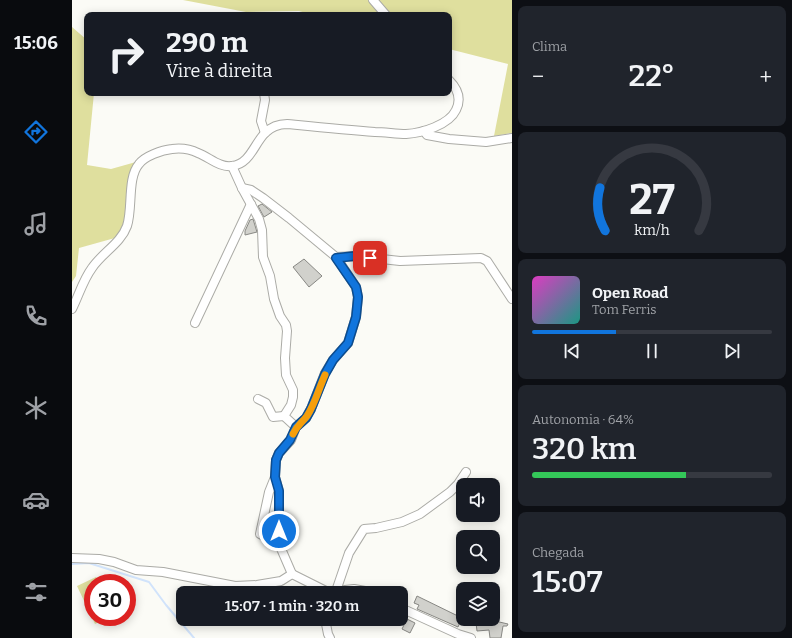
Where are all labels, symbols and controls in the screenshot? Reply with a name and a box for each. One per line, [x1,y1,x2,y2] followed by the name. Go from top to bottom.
[166,26,248,59] text: 290 m
[100,28,152,80] icon: right
[14,32,58,54] text: 15:06
[532,39,567,54] text: Clima
[628,58,675,94] text: 22°
[166,60,272,82] text: Vire à direita
[532,63,544,90] text: −
[759,63,772,90] text: +
[22,118,50,146] icon: directions
[629,174,675,224] text: 27
[22,210,50,238] icon: music
[634,221,670,238] text: km/h
[353,241,387,275] pin
[359,247,381,269] icon: arrive
[592,284,668,302] text: Open Road
[22,302,50,330] icon: phone
[592,302,656,317] text: Tom Ferris
[561,340,583,362] icon: previous
[641,340,663,362] icon: pause
[721,340,743,362] icon: next
[22,394,50,422] icon: climate
[532,412,634,427] text: Autonomia · 64%
[532,431,636,467] text: 320 km
[456,478,500,626] map controls
[456,478,500,522] button: sound
[22,486,50,514] icon: car
[258,510,300,552] position arrow
[456,530,500,574] button: search
[532,545,584,560] text: Chegada
[532,564,603,600] text: 15:07
[84,574,136,626] speed limit sign: 30
[22,578,50,606] icon: filters
[456,582,500,626] button: layers
[225,597,359,615] text: 15:07 · 1 min · 320 m

